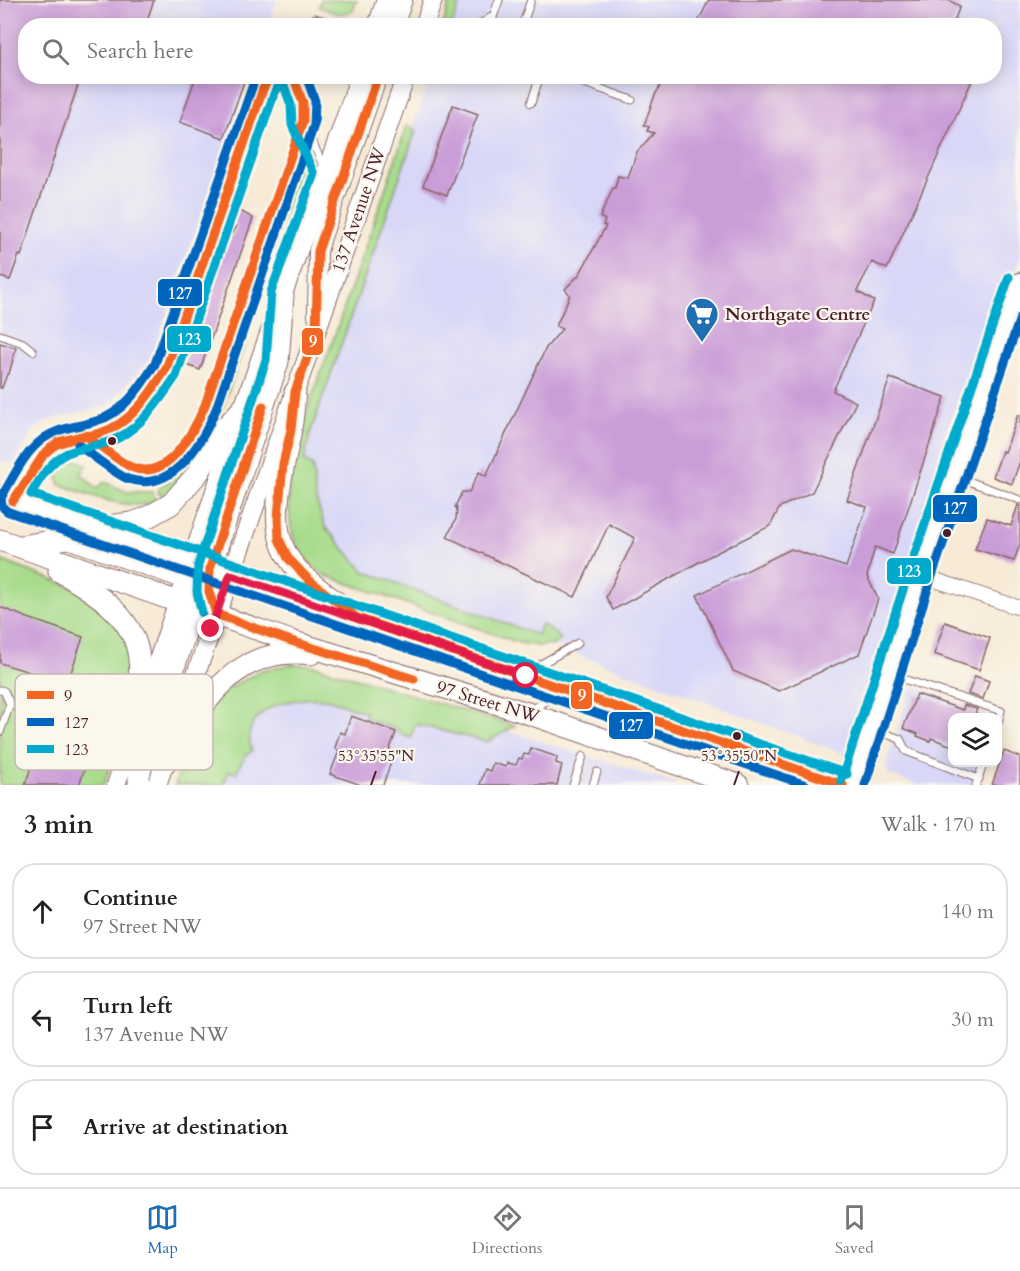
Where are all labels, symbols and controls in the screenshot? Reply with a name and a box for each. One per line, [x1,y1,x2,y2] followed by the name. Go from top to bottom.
[18,18,1002,84] search box
[39,35,72,68] icon: search
[87,36,194,66] text: Search here
[326,144,392,276] street label: 137 Avenue NW
[157,278,203,307] line badge: 127
[168,283,192,305] text: 127
[684,296,720,343] supermarket icon: Northgate Centre
[725,302,870,327] place label: Northgate Centre
[166,325,212,353] line badge: 123
[301,327,324,356] line badge: 9
[177,329,201,351] text: 123
[309,331,317,353] text: 9
[106,435,118,447] unlabelled marker
[932,494,978,523] line badge: 127
[943,498,967,520] text: 127
[941,527,953,539] unlabelled marker
[886,557,932,585] line badge: 123
[897,561,921,583] text: 123
[197,615,223,641] route end
[512,662,538,688] route start
[15,674,213,770] legend
[433,674,543,730] street label: 97 Street NW
[570,681,593,710] line badge: 9
[64,685,72,707] text: 9
[578,685,586,707] text: 9
[608,711,654,740] line badge: 127
[64,712,89,734] text: 127
[948,713,1002,767] map controls
[948,713,1002,767] button: layers
[619,715,643,737] text: 127
[731,730,743,742] unlabelled marker
[64,739,89,761] text: 123
[338,746,414,766] text: 53°35'55"N
[701,746,777,766] text: 53°35'50"N
[24,807,93,842] text: 3 min
[881,811,996,838] text: Walk · 170 m
[83,883,178,913] text: Continue
[26,895,59,928] icon: ahead
[941,898,994,925] text: 140 m
[83,913,202,940] text: 97 Street NW
[83,991,172,1021] text: Turn left
[26,1003,59,1036] icon: left
[951,1006,994,1033] text: 30 m
[83,1021,228,1048] text: 137 Avenue NW
[26,1111,59,1144] icon: arrive
[83,1112,288,1142] text: Arrive at destination
[146,1201,179,1259] tab: Map
[472,1201,542,1259] tab: Directions
[835,1201,874,1259] tab: Saved

